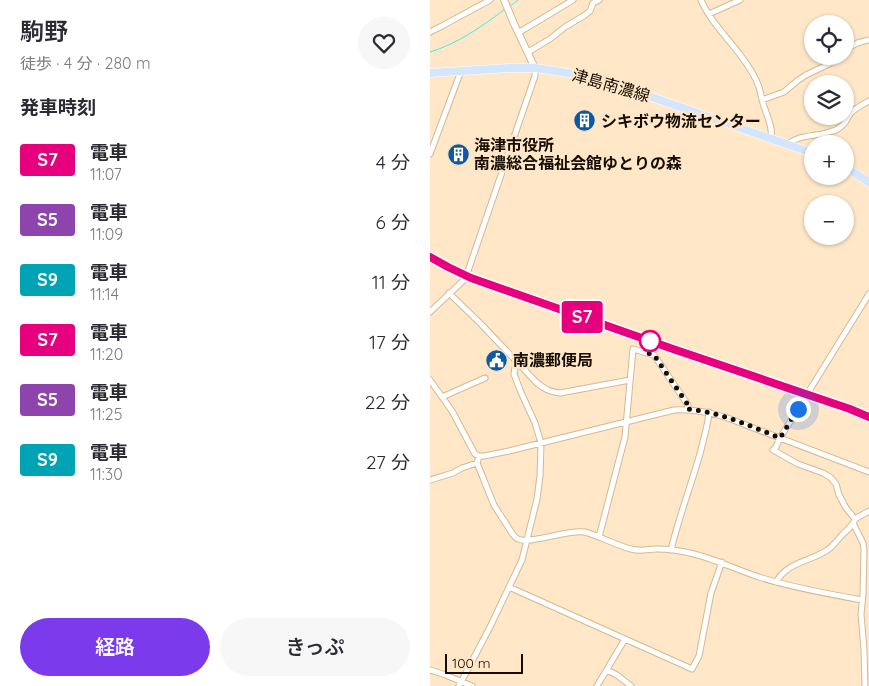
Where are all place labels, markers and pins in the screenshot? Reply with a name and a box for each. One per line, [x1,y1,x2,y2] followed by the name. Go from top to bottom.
[573,109,597,133] building icon: シキボウ物流センター
[601,111,761,131] place label: シキボウ物流センター
[474,135,682,173] place label: 海津市役所 南濃総合福祉会館ゆとりの森
[446,142,470,166] building icon: 海津市役所 南濃総合福祉会館ゆとりの森
[639,330,661,352] unlabelled marker
[485,348,509,372] public building icon: 南濃郵便局
[513,350,593,370] place label: 南濃郵便局

